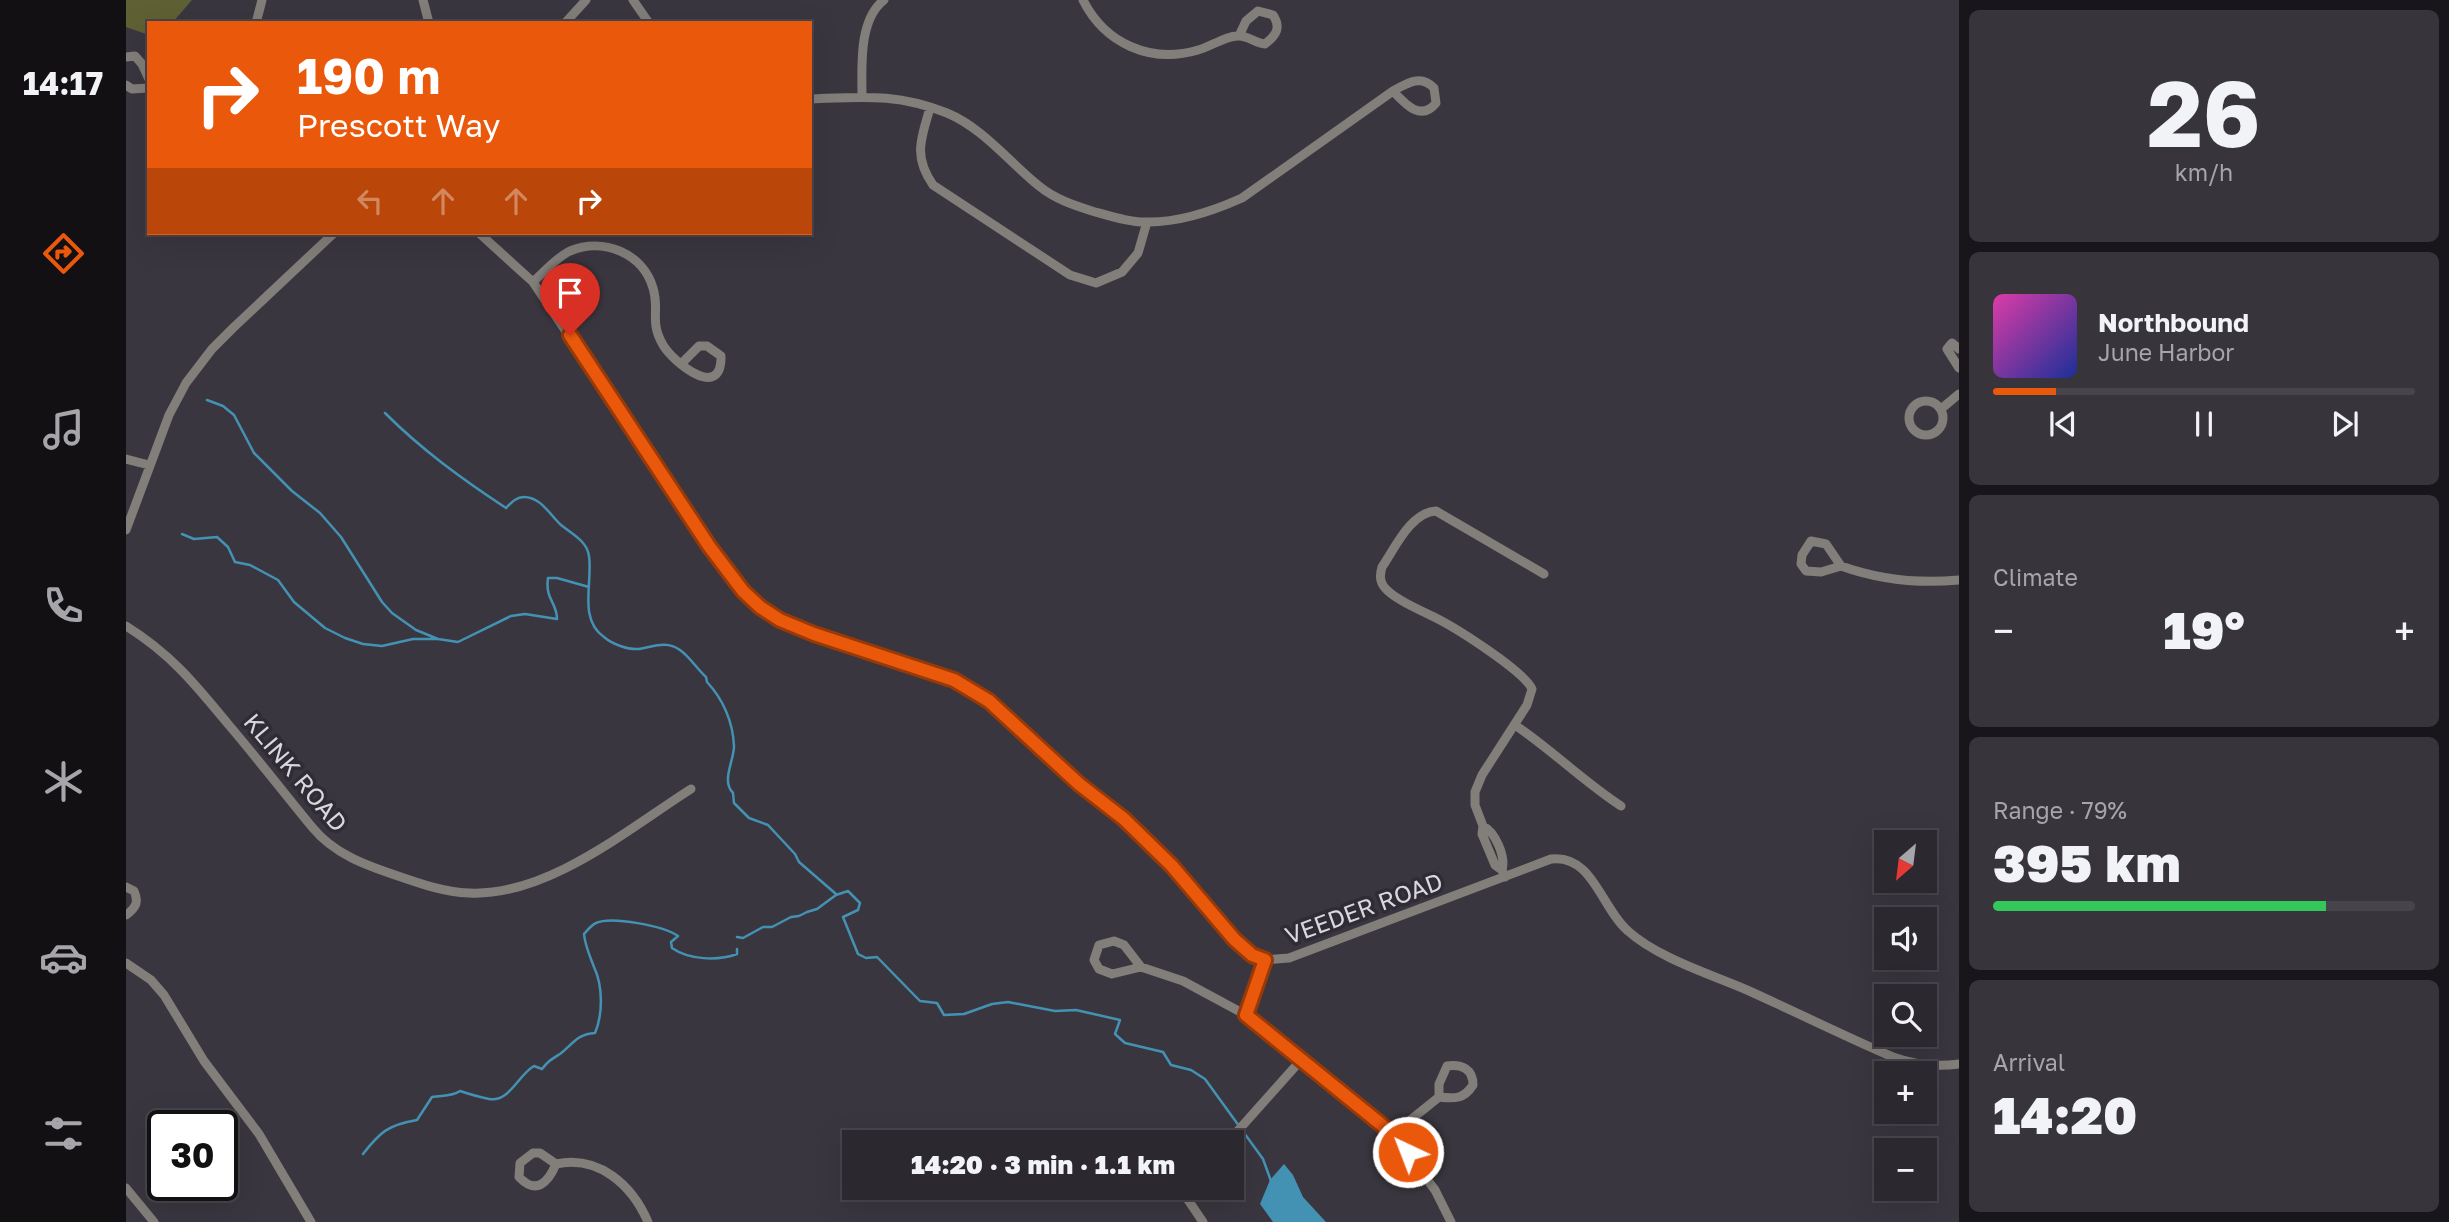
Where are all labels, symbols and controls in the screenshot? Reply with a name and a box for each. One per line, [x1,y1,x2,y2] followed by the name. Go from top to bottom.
[297,46,440,105] text: 190 m
[182,49,273,140] icon: right
[2147,58,2261,167] text: 26
[23,64,103,102] text: 14:17
[297,106,500,144] text: Prescott Way
[2175,158,2233,186] text: km/h
[351,182,389,220] icon: left
[424,182,462,220] icon: ahead
[497,182,535,220] icon: ahead
[570,182,608,220] icon: right
[39,229,88,278] icon: directions
[540,263,600,335] pin
[551,274,589,312] icon: arrive
[2098,307,2249,338] text: Northbound
[2098,338,2234,366] text: June Harbor
[39,405,88,454] icon: music
[2044,405,2082,443] icon: previous
[2185,405,2223,443] icon: pause
[2326,405,2364,443] icon: next
[1993,563,2078,591] text: Climate
[39,581,88,630] icon: phone
[2163,598,2245,660] text: 19°
[1993,608,2014,653] text: −
[2394,608,2415,653] text: +
[238,707,354,837] street label: KLINK ROAD
[39,757,88,806] icon: climate
[1993,796,2127,824] text: Range · 79%
[1874,830,1937,892] north arrow
[1874,830,1937,1201] map controls
[1993,831,2181,893] text: 395 km
[1281,866,1446,950] street label: VEEDER ROAD
[1874,907,1937,970] button: sound
[39,933,88,982] icon: car
[1874,984,1937,1047] button: search
[1993,1048,2065,1076] text: Arrival
[1874,1061,1937,1124] button: +
[1993,1083,2137,1145] text: 14:20
[39,1109,88,1158] icon: filters
[147,1110,238,1201] speed limit sign: 30
[1371,1115,1445,1189] position arrow
[1874,1138,1937,1201] button: −
[911,1149,1175,1180] text: 14:20 · 3 min · 1.1 km

